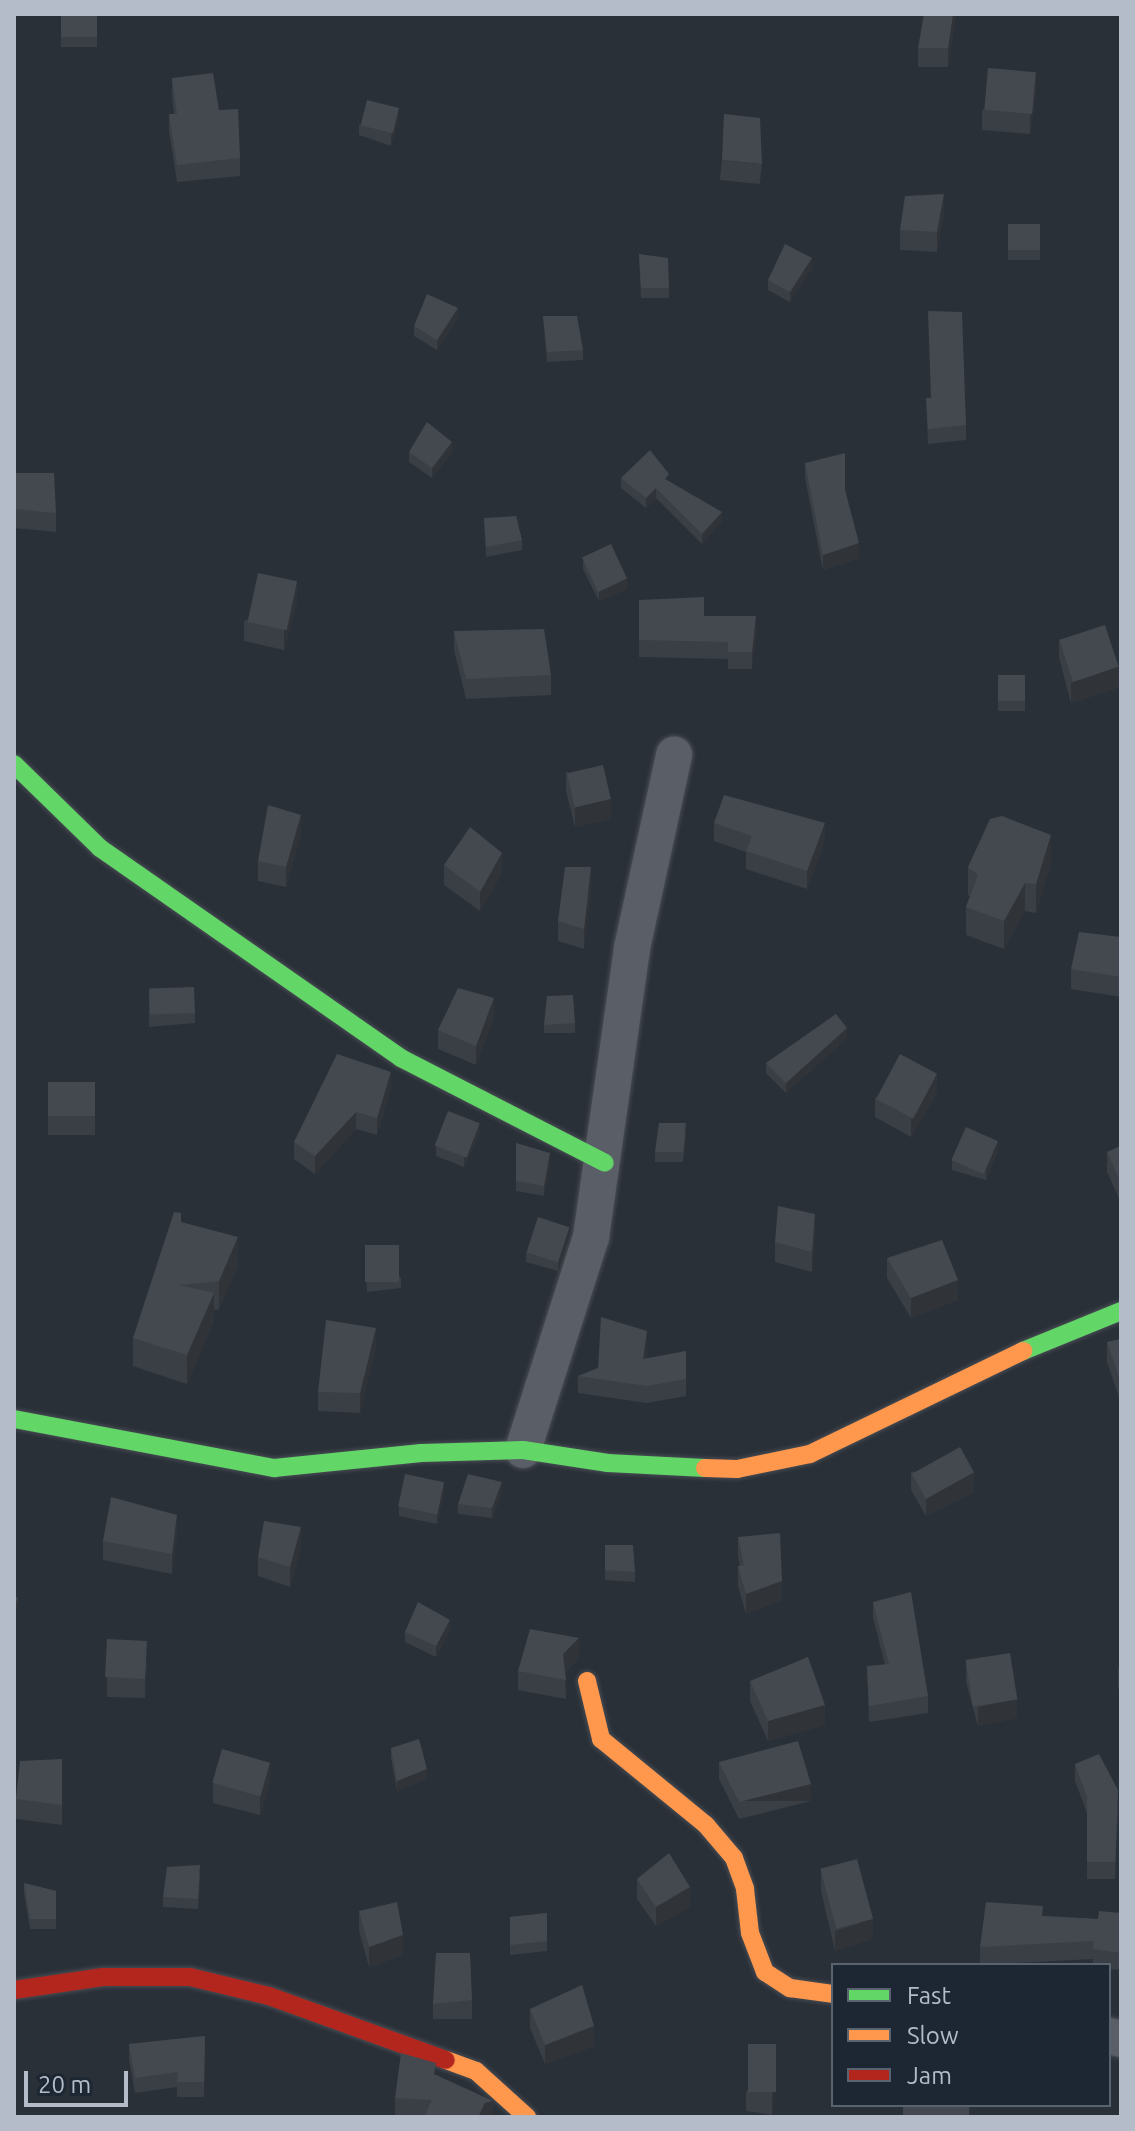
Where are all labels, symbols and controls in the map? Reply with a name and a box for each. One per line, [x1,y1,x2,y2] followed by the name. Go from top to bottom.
[831,1963,1111,2107] legend
[907,1982,951,2009] text: Fast
[907,2022,959,2049] text: Slow
[28,2055,132,2105] scale bar
[907,2062,952,2089] text: Jam
[38,2071,91,2098] text: 20 m

